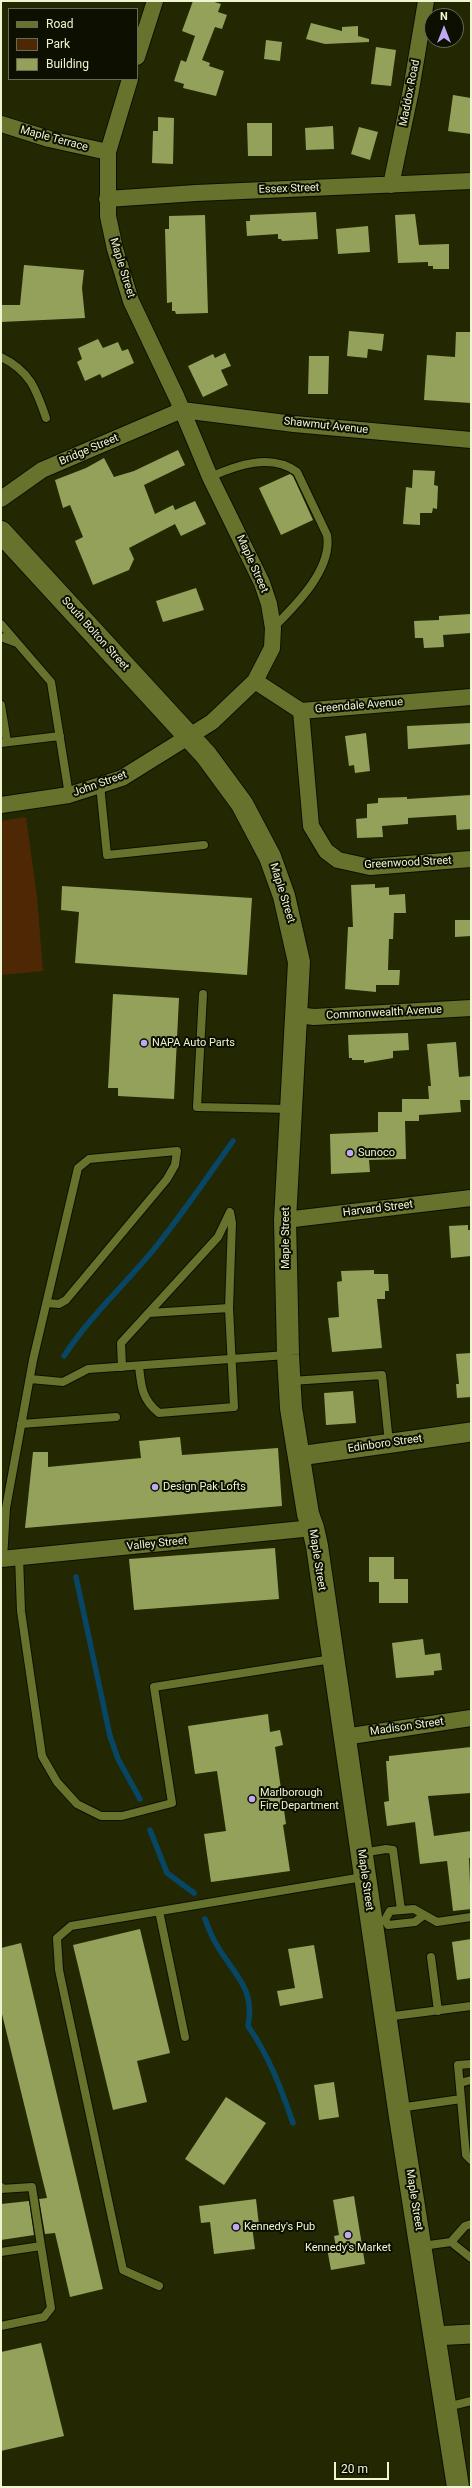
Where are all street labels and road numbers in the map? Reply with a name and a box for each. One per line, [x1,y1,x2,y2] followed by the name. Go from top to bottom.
[397,59,423,127] street label: Maddox Road
[19,124,89,154] street label: Maple Terrace
[258,181,320,197] street label: Essex Street
[107,236,137,300] street label: Maple Street
[283,415,369,437] street label: Shawmut Avenue
[57,432,121,468] street label: Bridge Street
[233,533,271,595] street label: Maple Street
[58,594,132,674] street label: South Bolton Street
[314,696,404,716] street label: Greendale Avenue
[71,768,129,800] street label: John Street
[364,854,452,872] street label: Greenwood Street
[267,861,297,925] street label: Maple Street
[326,1003,442,1023] street label: Commonwealth Avenue
[342,1198,414,1220] street label: Harvard Street
[279,1207,293,1269] street label: Maple Street
[347,1432,423,1456] street label: Edinboro Street
[306,1528,328,1592] street label: Maple Street
[126,1534,188,1554] street label: Valley Street
[369,1715,445,1739] street label: Madison Street
[354,1848,376,1912] street label: Maple Street
[403,2168,425,2232] street label: Maple Street

